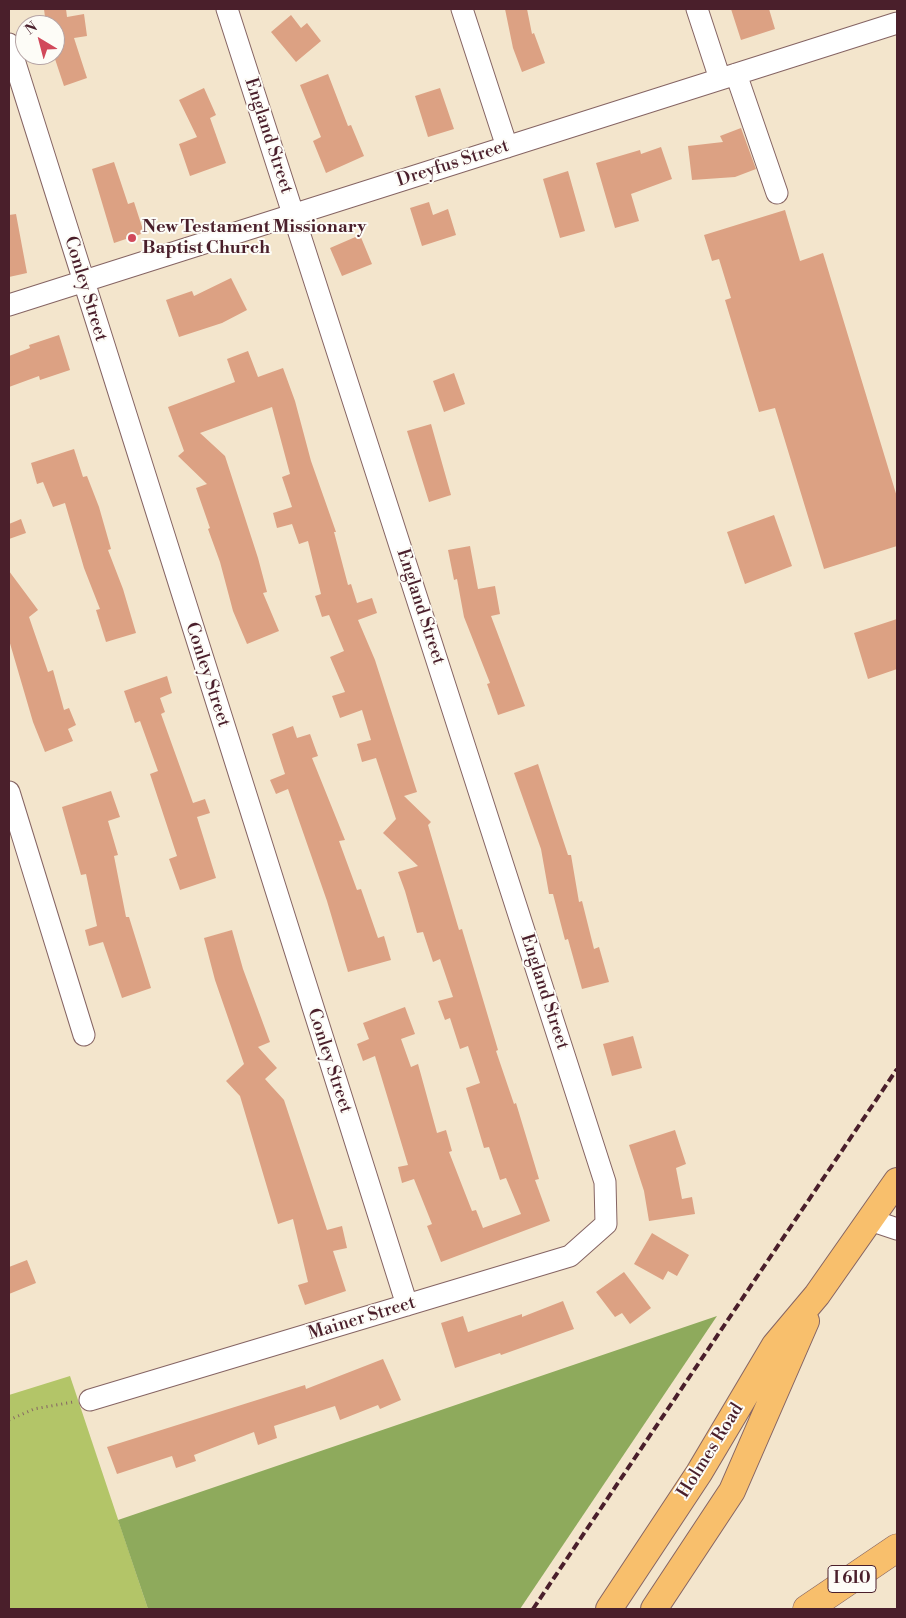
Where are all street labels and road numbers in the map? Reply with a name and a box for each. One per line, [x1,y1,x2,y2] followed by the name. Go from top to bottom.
[239,75,297,197] street label: England Street
[394,136,512,192] street label: Dreyfus Street
[59,234,111,344] street label: Conley Street
[391,546,449,668] street label: England Street
[180,620,234,730] street label: Conley Street
[515,931,573,1053] street label: England Street
[302,1006,356,1116] street label: Conley Street
[306,1292,418,1346] street label: Mainer Street
[673,1399,749,1503] street label: Holmes Road
[828,1566,876,1592] road number: I 610

